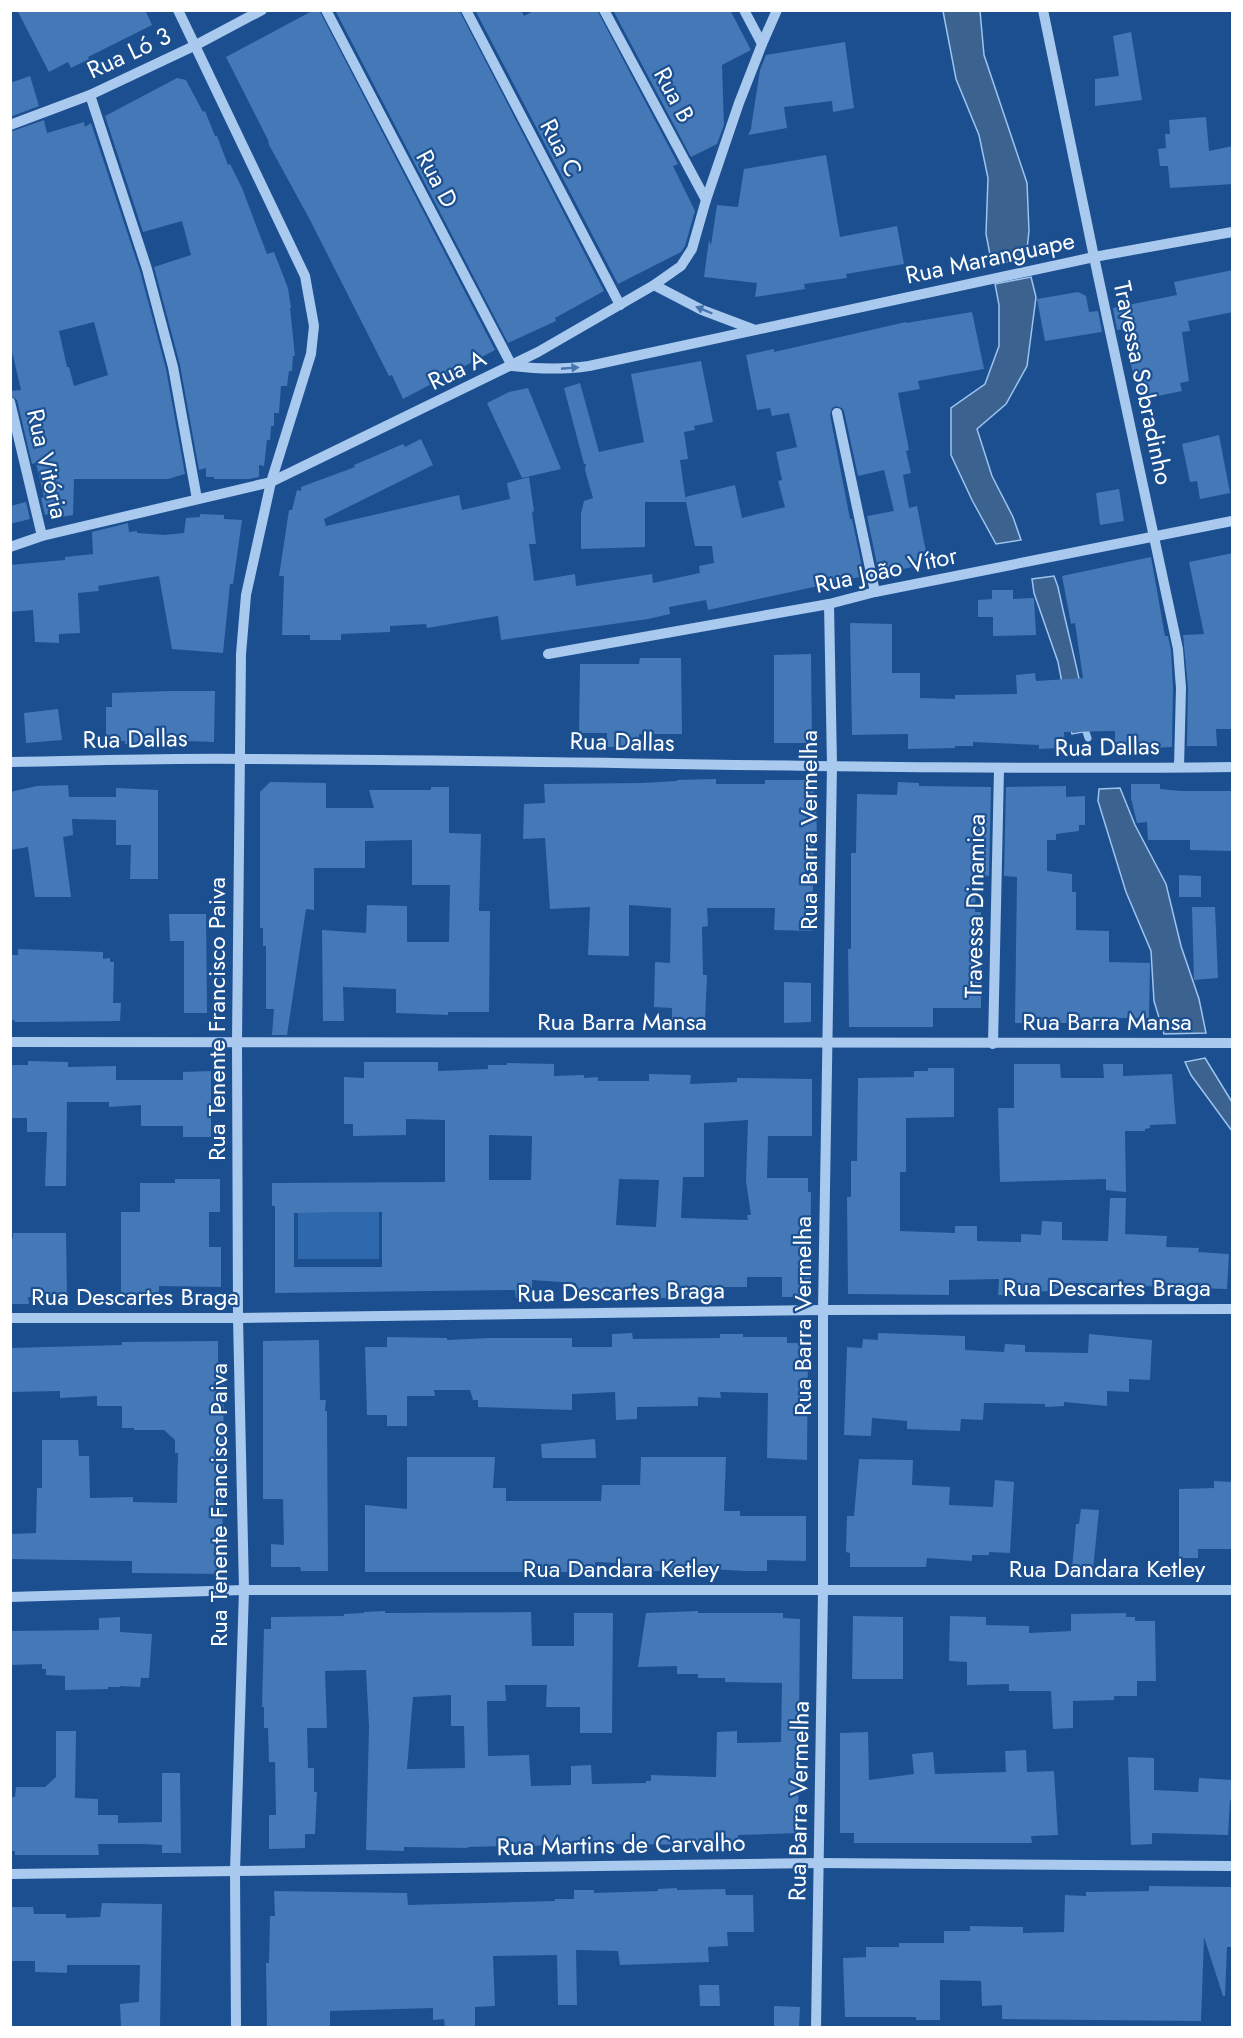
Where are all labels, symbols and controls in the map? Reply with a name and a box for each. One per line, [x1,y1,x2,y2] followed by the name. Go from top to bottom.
[81,18,177,87] street label: Rua Ló 3
[645,61,704,129] street label: Rua B
[532,113,591,183] street label: Rua C
[408,144,467,214] street label: Rua D
[902,223,1078,293] street label: Rua Maranguape
[1105,278,1182,488] street label: Travessa Sobradinho
[695,305,713,315] one-way arrow
[422,340,492,399] street label: Rua A
[561,363,580,373] one-way arrow
[18,406,77,522] street label: Rua Vitória
[811,537,961,602] street label: Rua João Vítor
[82,720,188,757] street label: Rua Dallas
[569,723,675,760] street label: Rua Dallas
[1054,728,1160,765] street label: Rua Dallas
[791,730,826,930] street label: Rua Barra Vermelha
[955,814,994,998] street label: Travessa Dinamica
[199,877,234,1161] street label: Rua Tenente Francisco Paiva
[537,1004,707,1039] street label: Rua Barra Mansa
[1022,1004,1192,1039] street label: Rua Barra Mansa
[785,1216,820,1416] street label: Rua Barra Vermelha
[1003,1270,1211,1305] street label: Rua Descartes Braga
[517,1272,725,1311] street label: Rua Descartes Braga
[31,1279,239,1314] street label: Rua Descartes Braga
[201,1363,236,1647] street label: Rua Tenente Francisco Paiva
[523,1551,720,1586] street label: Rua Dandara Ketley
[1009,1551,1206,1586] street label: Rua Dandara Ketley
[779,1701,818,1901] street label: Rua Barra Vermelha
[496,1825,746,1864] street label: Rua Martins de Carvalho

